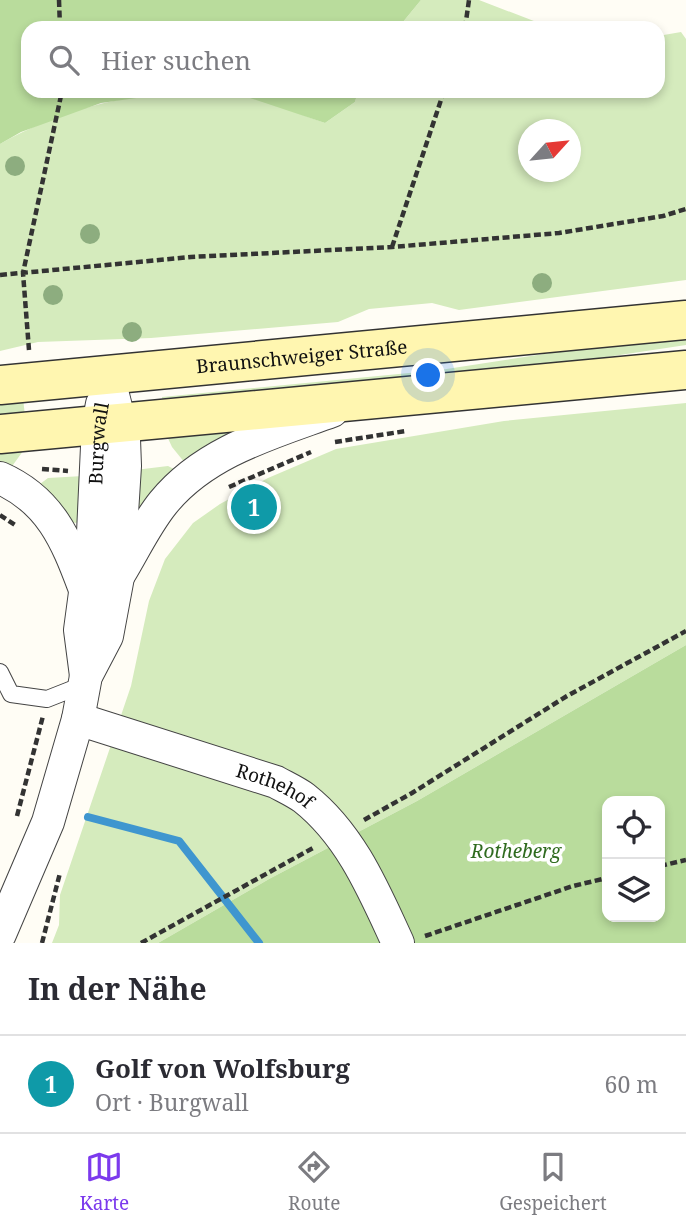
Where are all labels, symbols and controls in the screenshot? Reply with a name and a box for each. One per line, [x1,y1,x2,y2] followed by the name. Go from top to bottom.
[21,21,665,98] search box
[45,41,83,79] icon: search
[101,42,251,78] text: Hier suchen
[518,119,581,182] north arrow
[195,333,408,379] street label: Braunschweiger Straße
[411,358,445,392] your location
[82,400,115,485] street label: Burgwall
[231,481,277,533] pin: 1
[233,757,321,815] street label: Rothehof
[602,796,665,922] map controls
[602,796,665,859] button: locate
[470,838,563,864] park label: Rotheberg
[602,859,665,922] button: layers
[28,968,207,1009] text: In der Nähe
[95,1050,350,1086] text: Golf von Wolfsburg
[45,1068,58,1100] text: 1
[605,1068,658,1100] text: 60 m
[95,1086,249,1118] text: Ort · Burgwall
[79,1148,129,1216] tab: Karte
[288,1148,340,1216] tab: Route
[499,1148,607,1216] tab: Gespeichert

